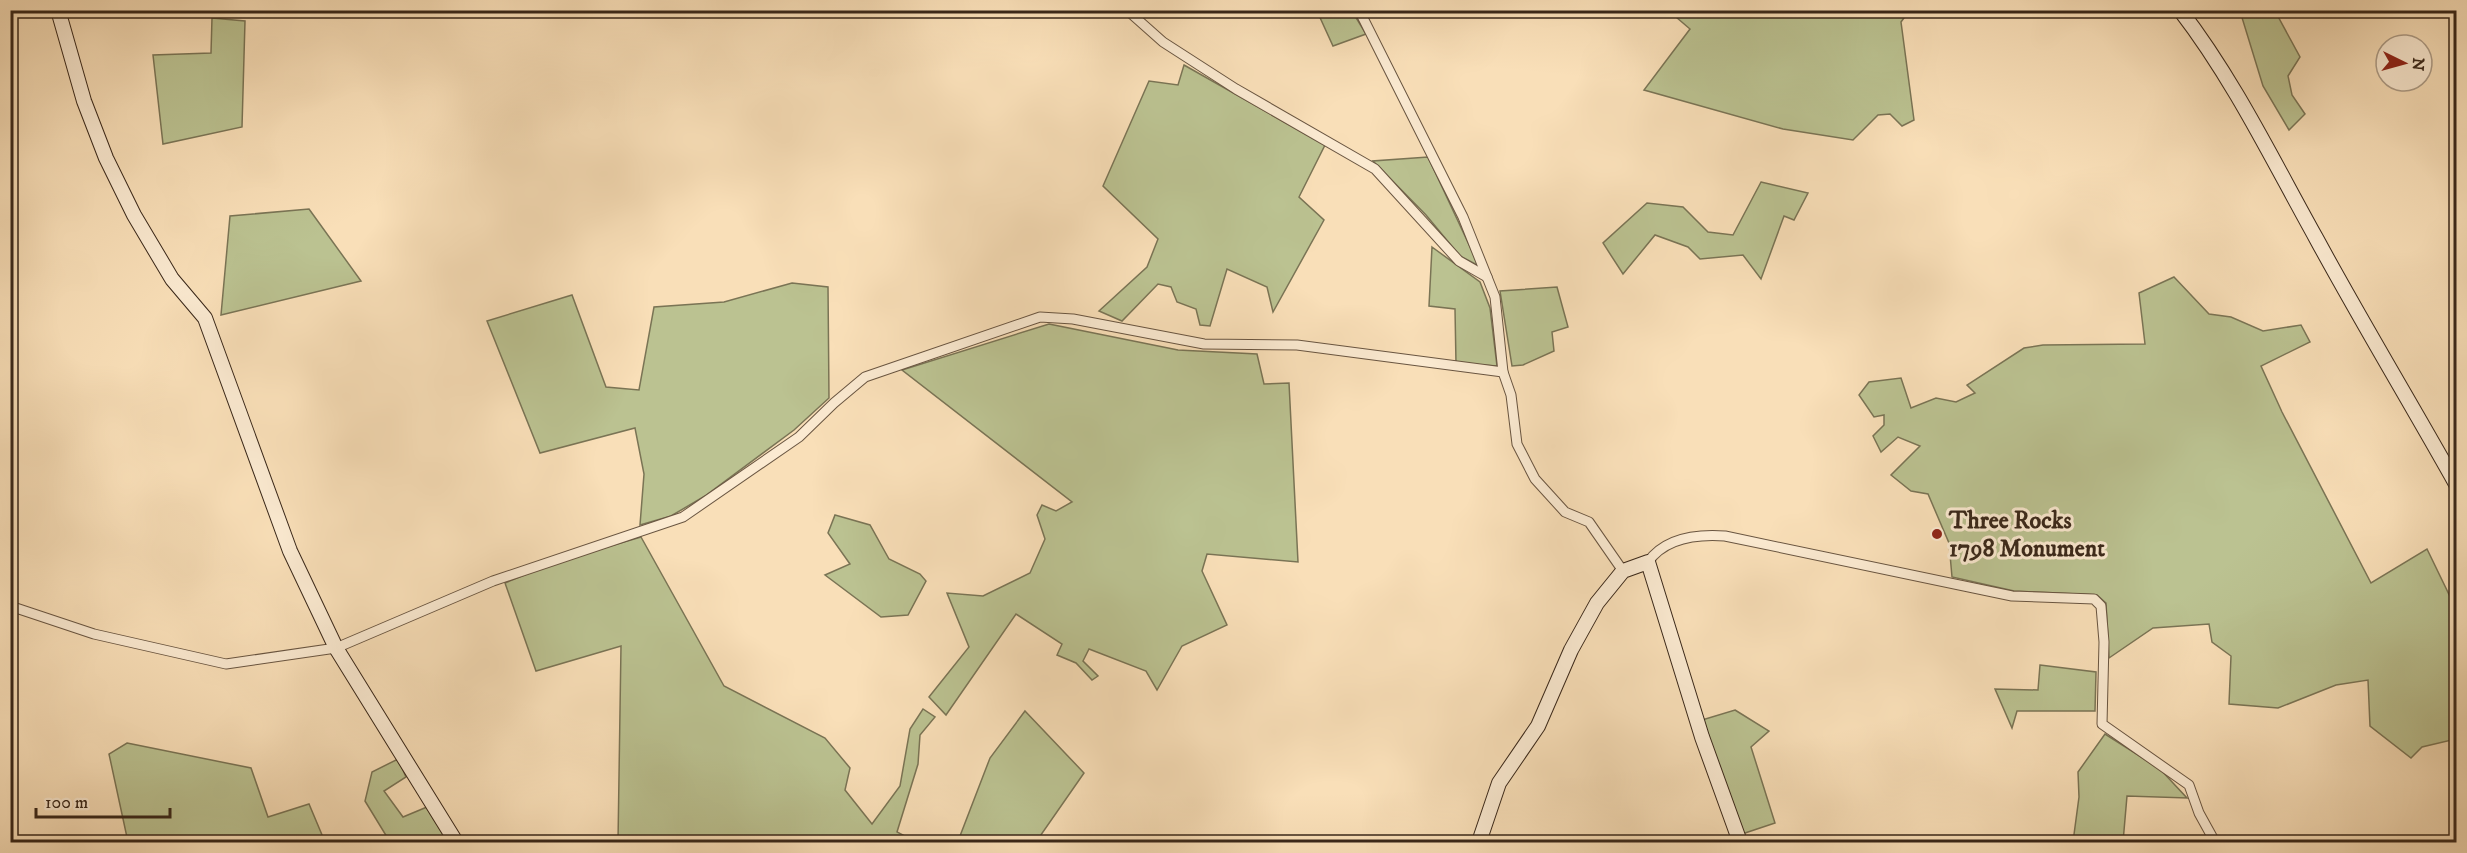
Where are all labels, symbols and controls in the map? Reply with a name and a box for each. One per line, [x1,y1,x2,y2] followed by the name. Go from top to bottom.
[2374,33,2434,93] north arrow
[2407,57,2428,72] text: N
[1948,506,2105,564] place label: Three Rocks 1798 Monument
[1930,527,1944,541] marker: Three Rocks 1798 Monument
[36,781,170,819] scale bar
[45,792,88,814] text: 100 m

